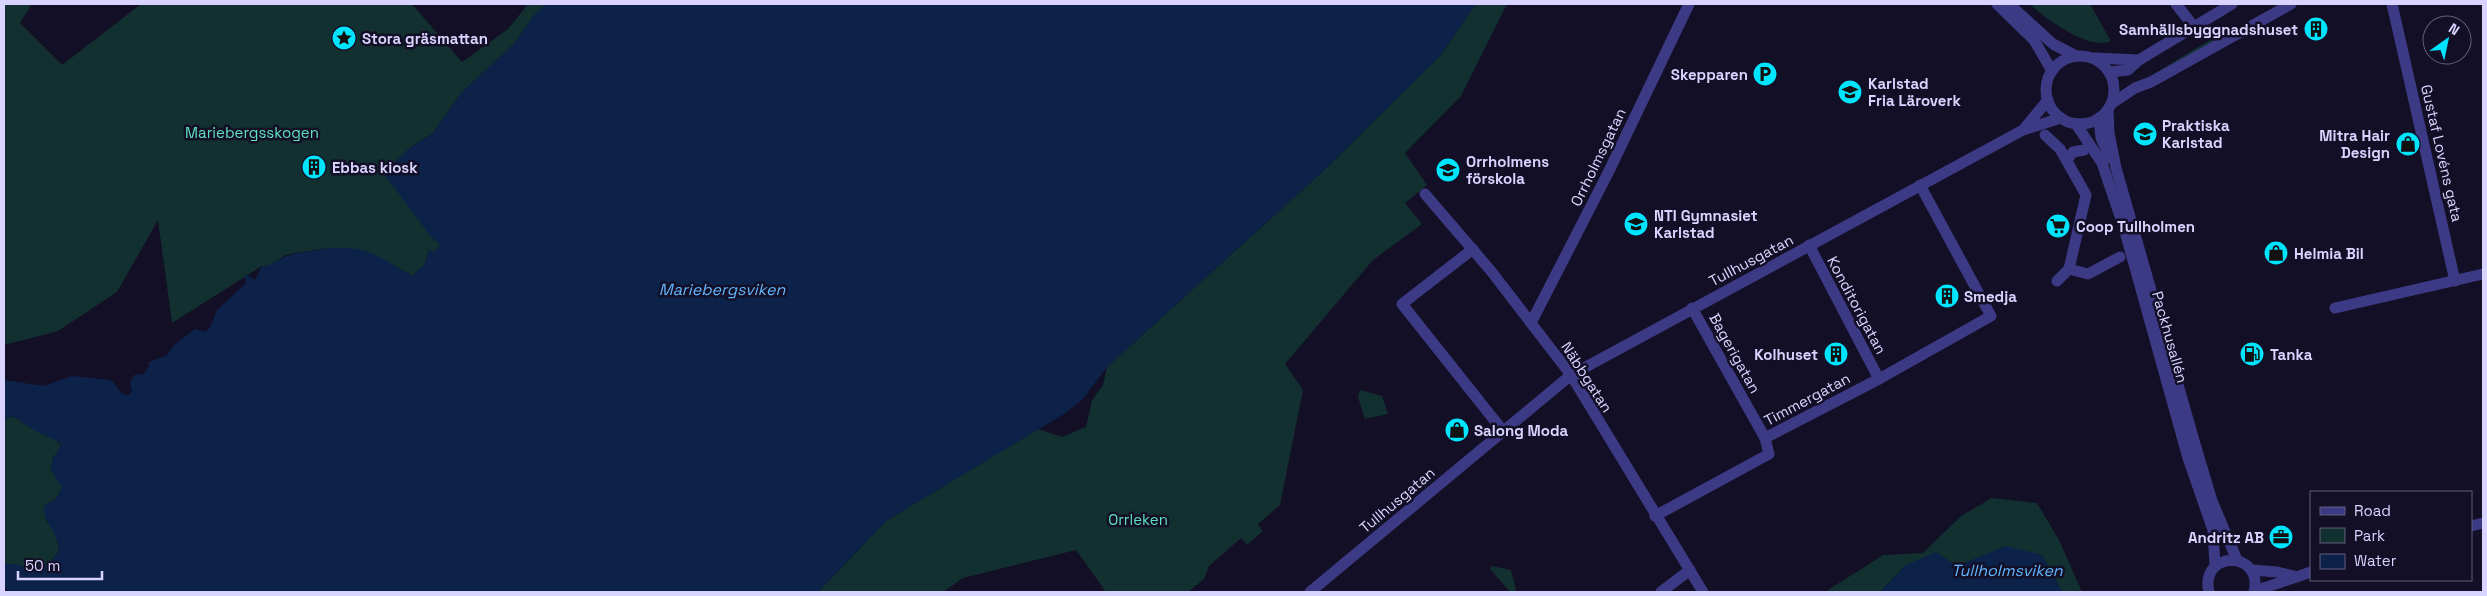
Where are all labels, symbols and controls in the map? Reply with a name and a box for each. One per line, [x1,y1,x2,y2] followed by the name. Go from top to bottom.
[2422,15,2472,65] north arrow
[2303,16,2329,42] building icon: Samhällsbyggnadshuset
[2445,19,2463,39] text: N
[2119,20,2298,39] place label: Samhällsbyggnadshuset
[331,25,357,51] place icon: Stora gräsmattan
[362,29,488,48] place label: Stora gräsmattan
[1752,61,1778,87] parking icon: Skepparen
[1671,65,1748,84] place label: Skepparen
[1868,74,1961,110] place label: Karlstad Fria Läroverk
[1837,79,1863,105] school or university icon: Karlstad Fria Läroverk
[2417,83,2467,224] street label: Gustaf Lovéns gata
[1566,105,1630,209] street label: Orrholmsgatan
[2162,116,2230,152] place label: Praktiska Karlstad
[2132,121,2158,147] school or university icon: Praktiska Karlstad
[185,123,319,142] park label: Mariebergsskogen
[2319,126,2390,162] place label: Mitra Hair Design
[2395,131,2421,157] shop icon: Mitra Hair Design
[1466,152,1549,188] place label: Orrholmens förskola
[301,154,327,180] building icon: Ebbas kiosk
[1435,157,1461,183] school or university icon: Orrholmens förskola
[332,158,418,177] place label: Ebbas kiosk
[1654,206,1758,242] place label: NTI Gymnasiet Karlstad
[1623,211,1649,237] school or university icon: NTI Gymnasiet Karlstad
[2045,213,2071,239] supermarket icon: Coop Tullholmen
[2076,217,2195,236] place label: Coop Tullholmen
[1706,230,1796,290] street label: Tullhusgatan
[2263,240,2289,266] shop icon: Helmia Bil
[2294,244,2364,263] place label: Helmia Bil
[1823,253,1891,357] street label: Konditorigatan
[659,279,786,300] water label: Mariebergsviken
[1934,283,1960,309] building icon: Smedja
[1964,287,2017,306] place label: Smedja
[2148,289,2192,385] street label: Packhusallén
[1705,310,1765,396] street label: Bagerigatan
[1557,338,1617,416] street label: Näbbgatan
[1823,341,1849,367] building icon: Kolhuset
[2239,341,2265,367] fuel station icon: Tanka
[1754,345,1818,364] place label: Kolhuset
[2270,345,2313,364] place label: Tanka
[1761,368,1853,430] street label: Timmergatan
[1444,417,1470,443] shop icon: Salong Moda
[1474,421,1569,440] place label: Salong Moda
[1355,463,1439,537] street label: Tullhusgatan
[2310,491,2472,581] legend
[2354,501,2391,520] text: Road
[1108,510,1168,529] park label: Orrleken
[2268,524,2294,550] office icon: Andritz AB
[2354,526,2385,545] text: Park
[2188,528,2264,547] place label: Andritz AB
[18,548,101,580] scale bar
[2354,551,2397,570] text: Water
[25,556,60,575] text: 50 m
[1951,560,2064,581] water label: Tullholmsviken

